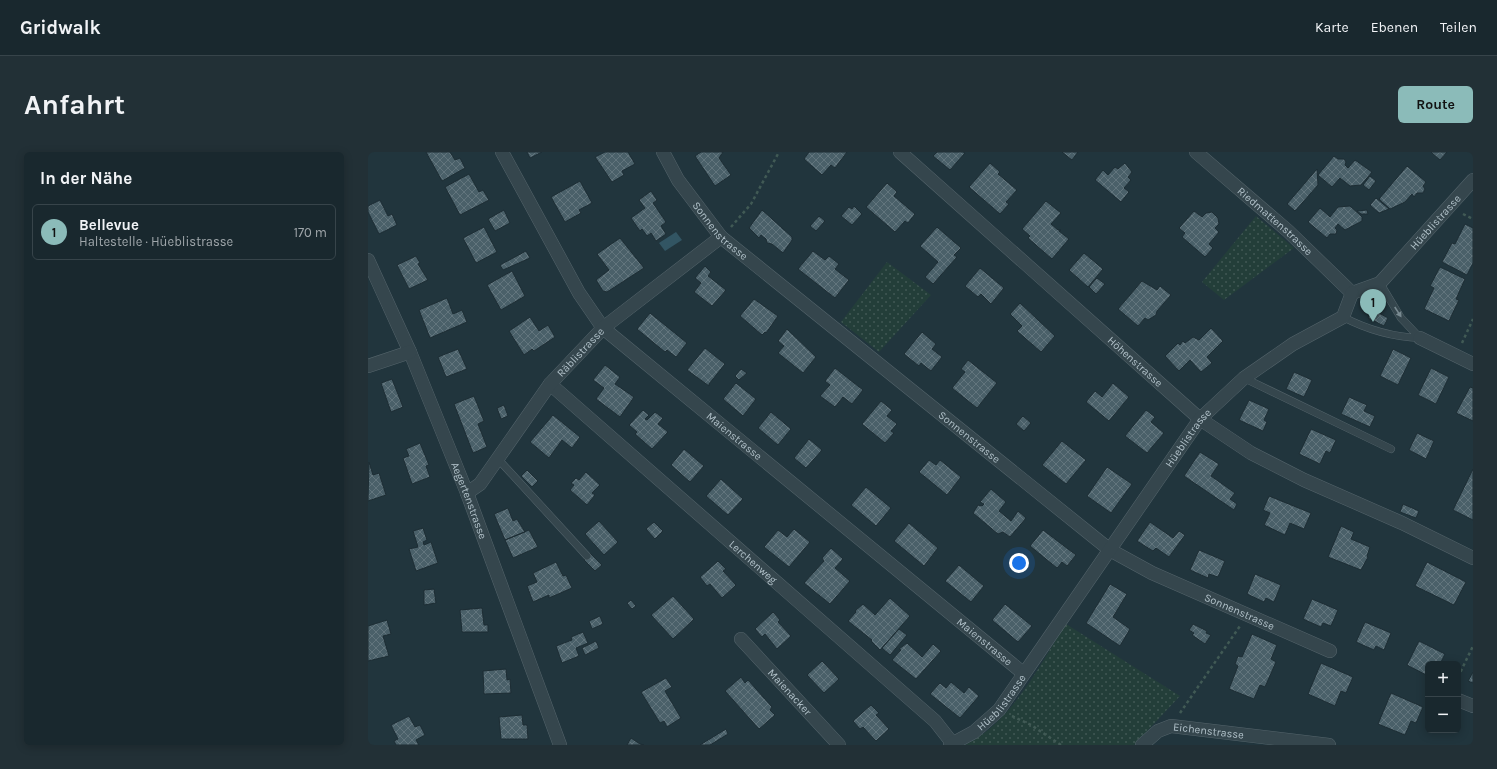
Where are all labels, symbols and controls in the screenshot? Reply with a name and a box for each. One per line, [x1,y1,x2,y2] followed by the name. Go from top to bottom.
[20,17,101,39] text: Gridwalk
[1315,19,1349,36] text: Karte
[1371,19,1418,36] text: Ebenen
[1440,19,1477,36] text: Teilen
[1398,86,1473,123] button: Route
[24,88,125,121] text: Anfahrt
[40,168,132,188] text: In der Nähe
[1235,184,1316,258] street label: Riedmattenstrasse
[1407,191,1464,252] street label: Hüeblistrasse
[690,199,751,263] street label: Sonnenstrasse
[79,216,139,234] text: Bellevue
[52,225,56,240] text: 1
[294,225,327,240] text: 170 m
[79,234,233,249] text: Haltestelle · Hüeblistrasse
[1360,289,1386,322] pin: 1
[1394,307,1402,317] one-way arrow
[554,324,607,379] street label: Räblistrasse
[1105,333,1166,390] street label: Höhenstrasse
[1162,405,1214,470] street label: Hüeblistrasse
[936,408,1003,466] street label: Sonnenstrasse
[704,409,765,463] street label: Maienstrasse
[449,460,490,541] street label: Aegertenstrasse
[727,537,780,587] street label: Lerchenweg
[1009,553,1029,573] your location
[1202,590,1277,633] street label: Sonnenstrasse
[954,615,1015,668] street label: Maienstrasse
[1425,661,1461,733] map controls
[1425,661,1461,697] button: +
[765,666,815,718] street label: Maienacker
[974,671,1029,733] street label: Hüeblistrasse
[1425,697,1461,733] button: −
[1172,720,1245,741] street label: Eichenstrasse

